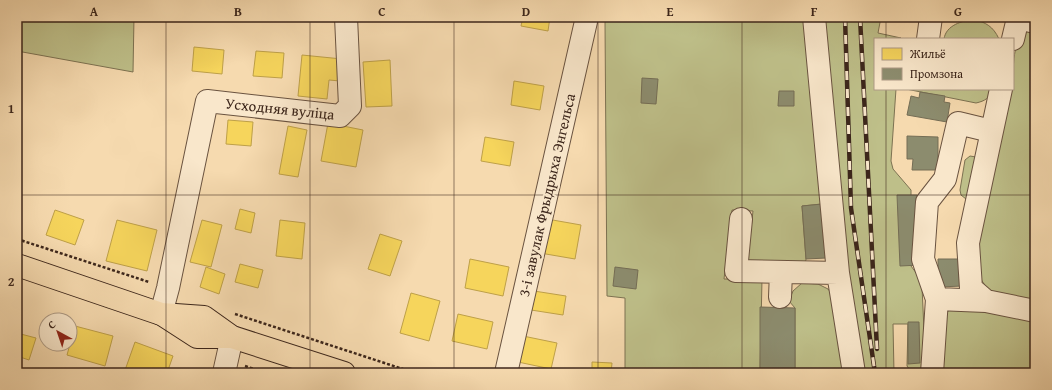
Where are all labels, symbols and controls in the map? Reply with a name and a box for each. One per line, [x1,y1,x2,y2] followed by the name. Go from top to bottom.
[90,2,99,21] text: A
[234,2,242,21] text: B
[378,2,386,21] text: C
[522,2,530,21] text: D
[667,2,674,21] text: E
[811,2,818,21] text: F
[954,2,962,21] text: G
[874,38,1014,90] legend
[909,45,946,62] text: Жильё
[910,65,963,82] text: Промзона
[513,90,580,299] street label: 3-і завулак Фрыдрыха Энгельса
[224,92,336,125] street label: Усходняя вуліца
[8,99,14,118] text: 1
[8,272,15,291] text: 2
[38,312,78,352] north arrow
[44,316,59,332] text: С

